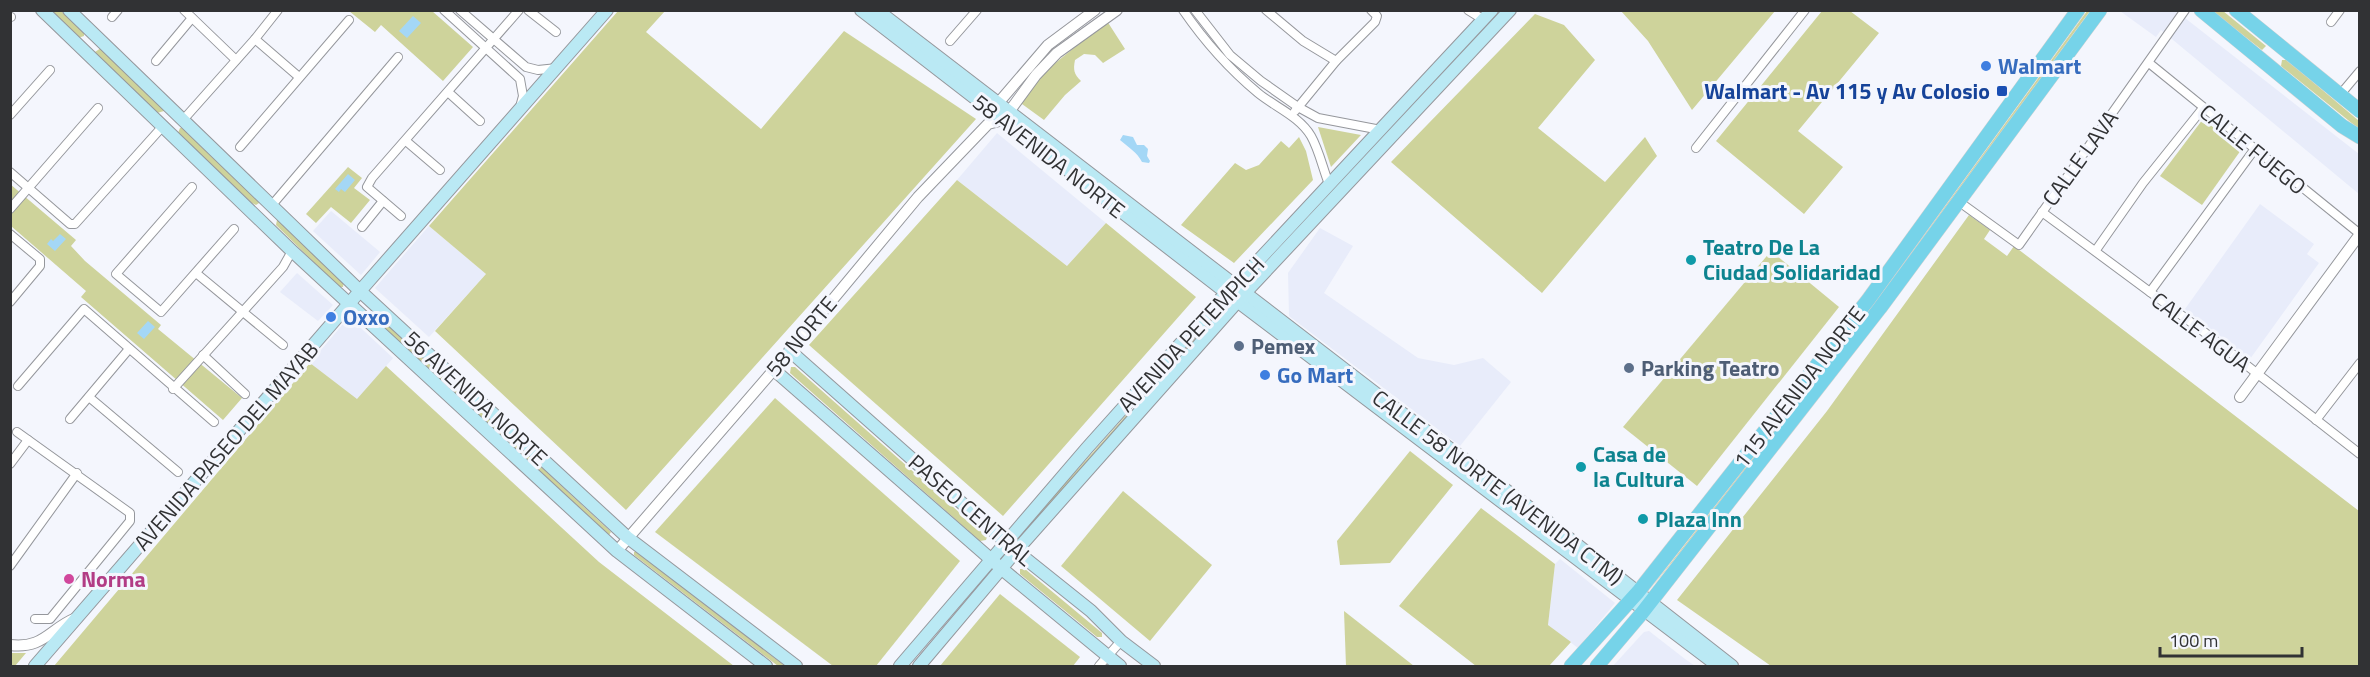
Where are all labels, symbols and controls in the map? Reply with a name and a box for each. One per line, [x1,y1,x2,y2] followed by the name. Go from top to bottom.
[1998,49,2081,83] place label: Walmart
[1979,59,1993,73] marker: Walmart
[1704,74,1990,108] place label: Walmart - Av 115 y Av Colosio
[1995,84,2009,98] marker: Walmart - Av 115 y Av Colosio
[965,85,1133,227] street label: 58 AVENIDA NORTE
[2192,95,2314,203] street label: CALLE FUEGO
[2033,103,2127,213] street label: CALLE LAVA
[1703,230,1881,289] place label: Teatro De La Ciudad Solidaridad
[1110,248,1272,420] street label: AVENIDA PETEMPICH
[1684,253,1698,267] marker: Teatro De La Ciudad Solidaridad
[2144,283,2258,381] street label: CALLE AGUA
[757,288,845,384] street label: 58 NORTE
[1725,299,1873,475] street label: 115 AVENIDA NORTE
[343,300,390,334] place label: Oxxo
[324,310,338,324] marker: Oxxo
[397,322,555,474] street label: 56 AVENIDA NORTE
[1251,329,1316,363] place label: Pemex
[125,334,327,558] street label: AVENIDA PASEO DEL MAYAB
[1232,339,1246,353] marker: Pemex
[1641,351,1779,385] place label: Parking Teatro
[1277,358,1353,392] place label: Go Mart
[1622,361,1636,375] marker: Parking Teatro
[1258,368,1272,382] marker: Go Mart
[1365,381,1631,593] street label: CALLE 58 NORTE (AVENIDA CTM)
[1593,437,1685,496] place label: Casa de la Cultura
[901,446,1041,574] street label: PASEO CENTRAL
[1574,460,1588,474] marker: Casa de la Cultura
[1655,502,1742,536] place label: Plaza Inn
[1636,512,1650,526] marker: Plaza Inn
[81,562,146,596] place label: Norma
[62,572,76,586] marker: Norma
[2160,620,2302,658] scale bar
[2169,627,2218,654] text: 100 m

